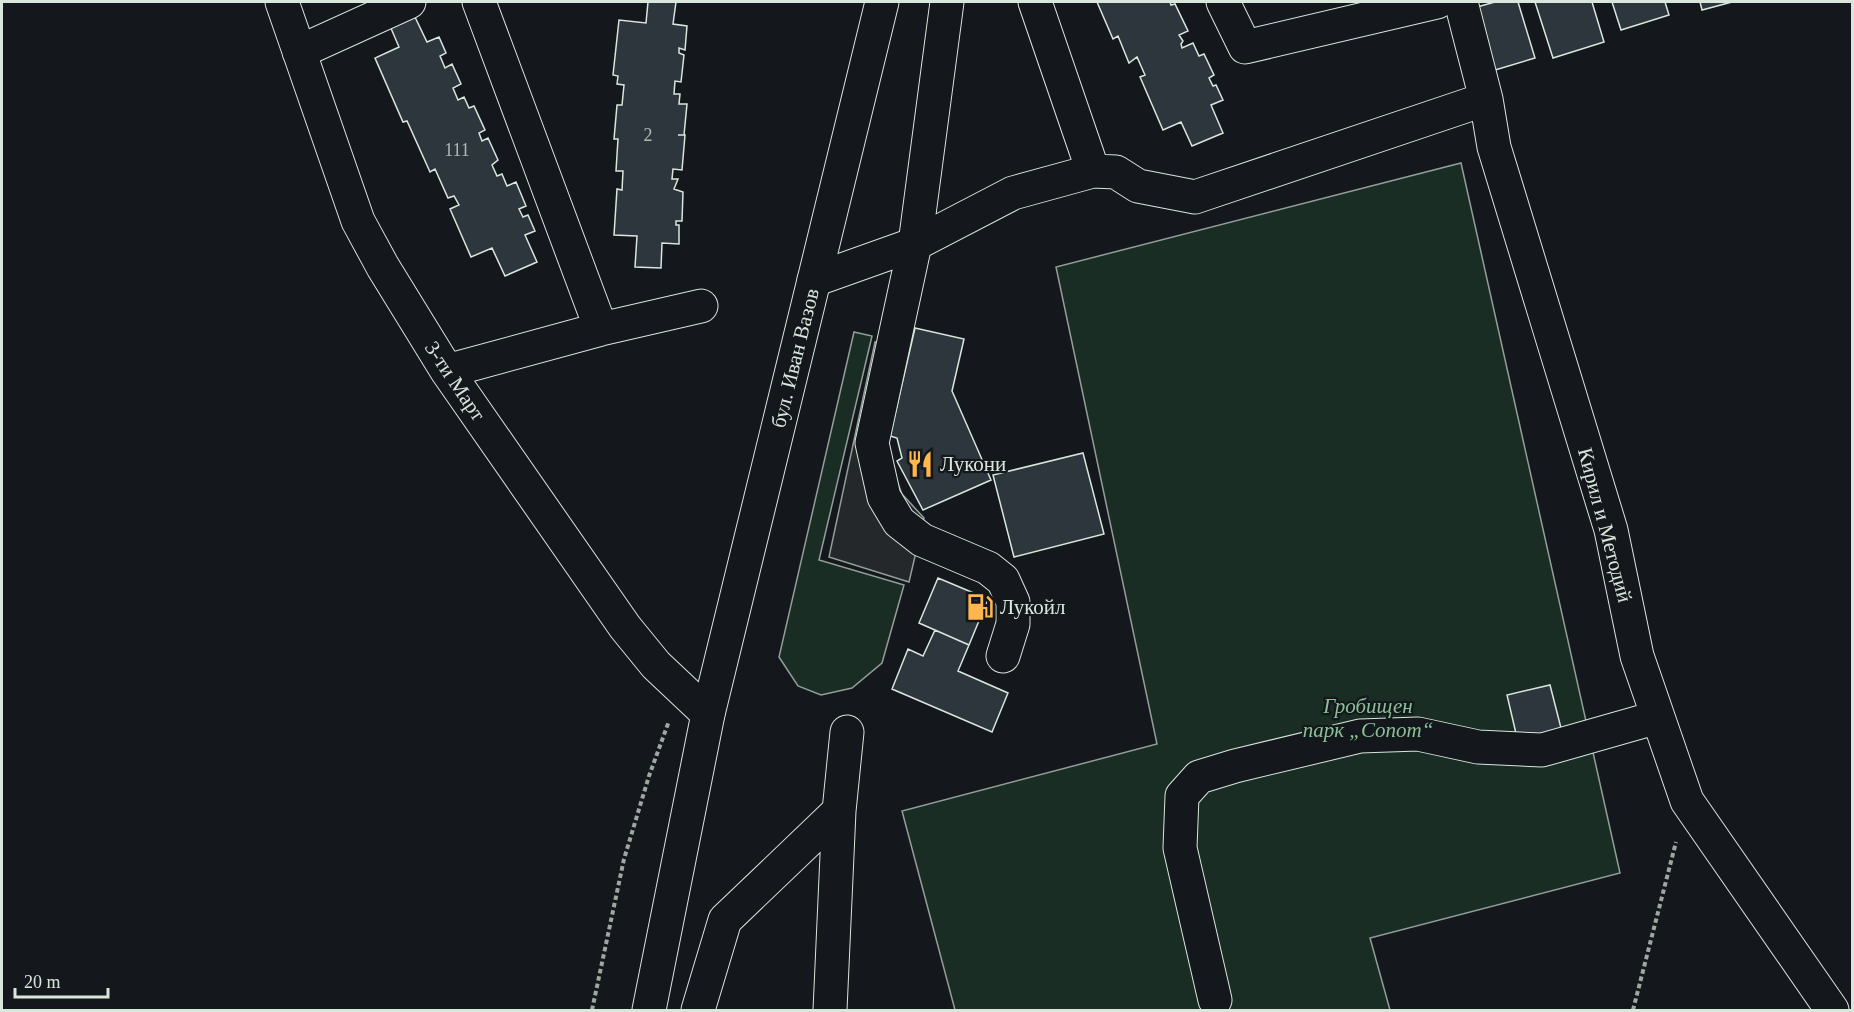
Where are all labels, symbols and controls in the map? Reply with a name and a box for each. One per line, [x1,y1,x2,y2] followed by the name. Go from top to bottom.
[644,125,653,145] house number: 2
[444,140,470,160] house number: 111
[766,286,824,430] street label: бул. Иван Вазов
[420,337,490,425] street label: 3-ти Март
[1573,445,1637,605] street label: Кирил и Методий
[905,449,935,479] restaurant icon: Лукони
[940,452,1006,476] place label: Лукони
[965,592,995,622] fuel station icon: Лукойл
[1000,595,1066,619] place label: Лукойл
[1303,694,1433,742] park label: Гробищен парк „Сопот“
[15,961,108,999] scale bar
[24,972,61,992] text: 20 m

